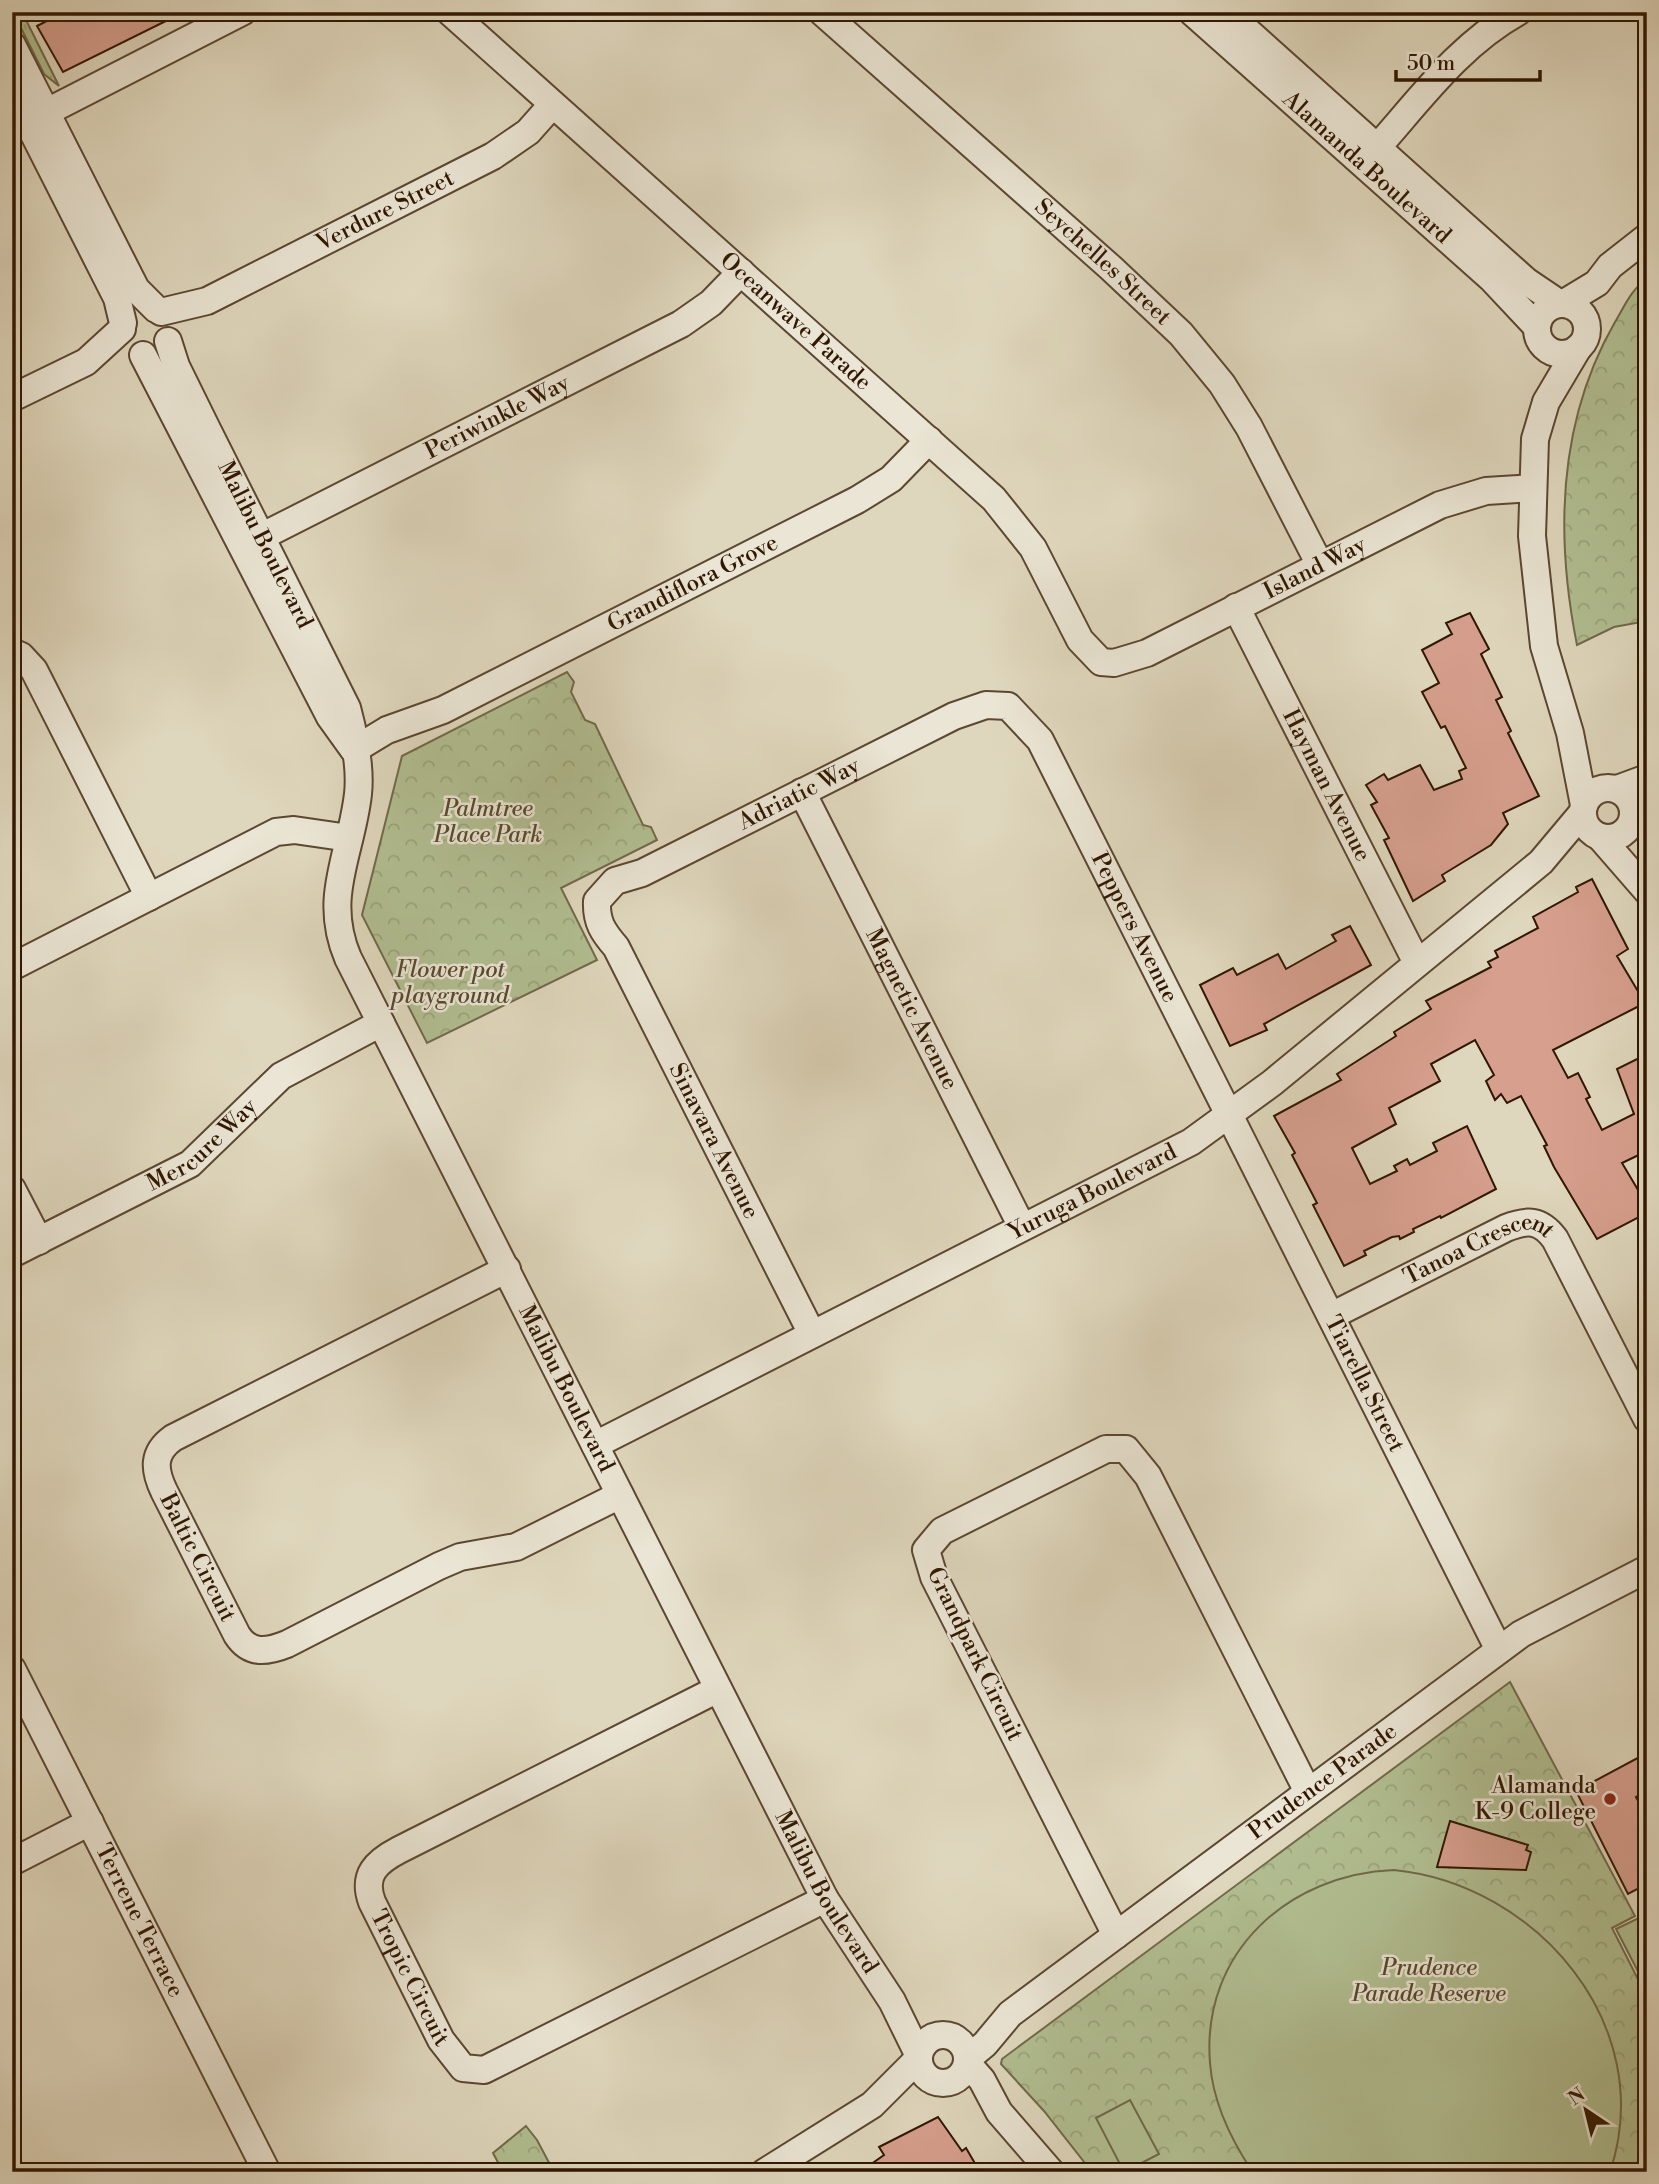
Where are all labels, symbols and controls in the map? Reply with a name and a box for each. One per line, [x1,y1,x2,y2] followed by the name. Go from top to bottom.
[1396,38,1540,82] scale bar
[1407,51,1455,77] text: 50 m
[1276,85,1457,250] street label: Alamanda Boulevard
[311,164,459,258] street label: Verdure Street
[1029,193,1177,331] street label: Seychelles Street
[714,246,877,397] street label: Oceanwave Parade
[420,369,575,465] street label: Periwinkle Way
[211,456,319,633] street label: Malibu Boulevard
[603,528,783,638] street label: Grandiflora Grove
[1259,530,1371,606] street label: Island Way
[1276,704,1377,866] street label: Hayman Avenue
[733,751,865,837] street label: Adriatic Way
[433,795,542,849] park label: Palmtree Place Park
[1085,848,1184,1007] street label: Peppers Avenue
[859,923,964,1094] street label: Magnetic Avenue
[388,956,510,1010] park label: Flower pot playground
[663,1058,765,1224] street label: Sinavara Avenue
[142,1092,263,1198] street label: Mercure Way
[1003,1138,1181,1247] street label: Yuruga Boulevard
[1399,1208,1560,1291] street label: Tanoa Crescent
[512,1300,620,1477] street label: Malibu Boulevard
[1319,1311,1411,1457] street label: Tiarella Street
[153,1488,242,1626] street label: Baltic Circuit
[921,1563,1029,1745] street label: Grandpark Circuit
[1243,1717,1402,1846] street label: Prudence Parade
[1475,1772,1596,1826] place label: Alamanda K-9 College
[1602,1791,1618,1807] marker: Alamanda K-9 College
[769,1806,884,1979] street label: Malibu Boulevard
[89,1839,190,2002] street label: Terrene Terrace
[364,1905,455,2052] street label: Tropic Circuit
[1351,1954,1506,2008] park label: Prudence Parade Reserve
[1550,2076,1620,2146] north arrow
[1564,2083,1590,2111] text: N

